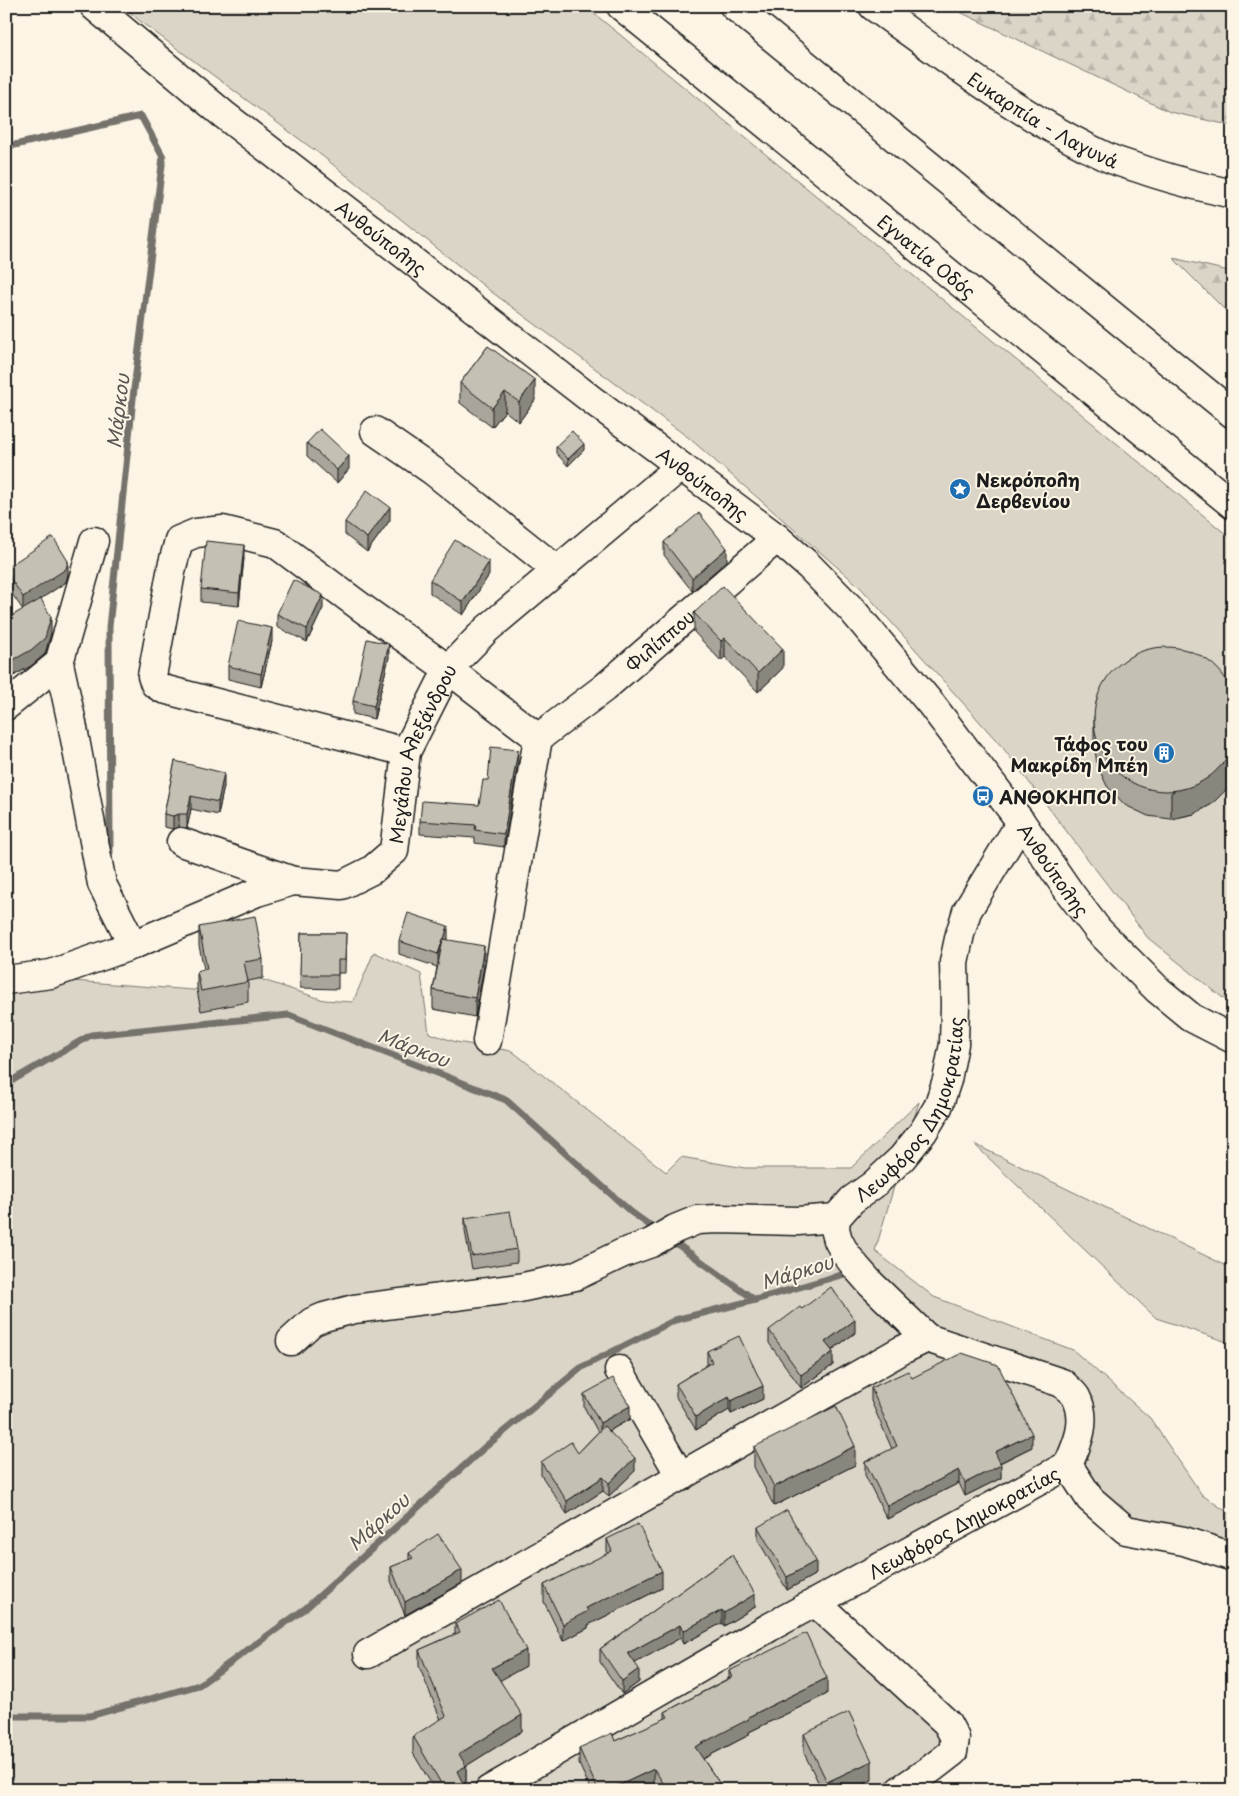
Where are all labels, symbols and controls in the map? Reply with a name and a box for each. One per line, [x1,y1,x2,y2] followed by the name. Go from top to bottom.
[963,65,1123,174] street label: Ευκαρπία - Λαγυνά
[330,193,433,281] street label: Ανθούπολης
[872,207,982,304] street label: Εγνατία Οδός
[99,371,136,450] water label: Μάρκου
[652,440,755,526] street label: Ανθούπολης
[976,466,1080,514] place label: Νεκρόπολη Δερβενίου
[948,477,972,501] place icon: Νεκρόπολη Δερβενίου
[619,602,700,678] street label: Φιλίππου
[382,659,462,845] street label: Μεγάλου Αλεξάνδρου
[1010,730,1148,778] place label: Τάφος του Μακρίδη Μπέη
[1152,741,1176,765] building icon: Τάφος του Μακρίδη Μπέη
[998,783,1117,810] place label: ΑΝΘΟΚΗΠΟΙ
[971,784,995,808] bus stop icon: ΑΝΘΟΚΗΠΟΙ
[1012,817,1096,922] street label: Ανθούπολης
[849,1017,968,1207] street label: Λεωφόρος Δημοκρατίας
[374,1021,455,1074] water label: Μάρκου
[757,1246,838,1295] water label: Μάρκου
[863,1459,1064,1585] street label: Λεωφόρος Δημοκρατίας
[341,1485,416,1556] water label: Μάρκου

